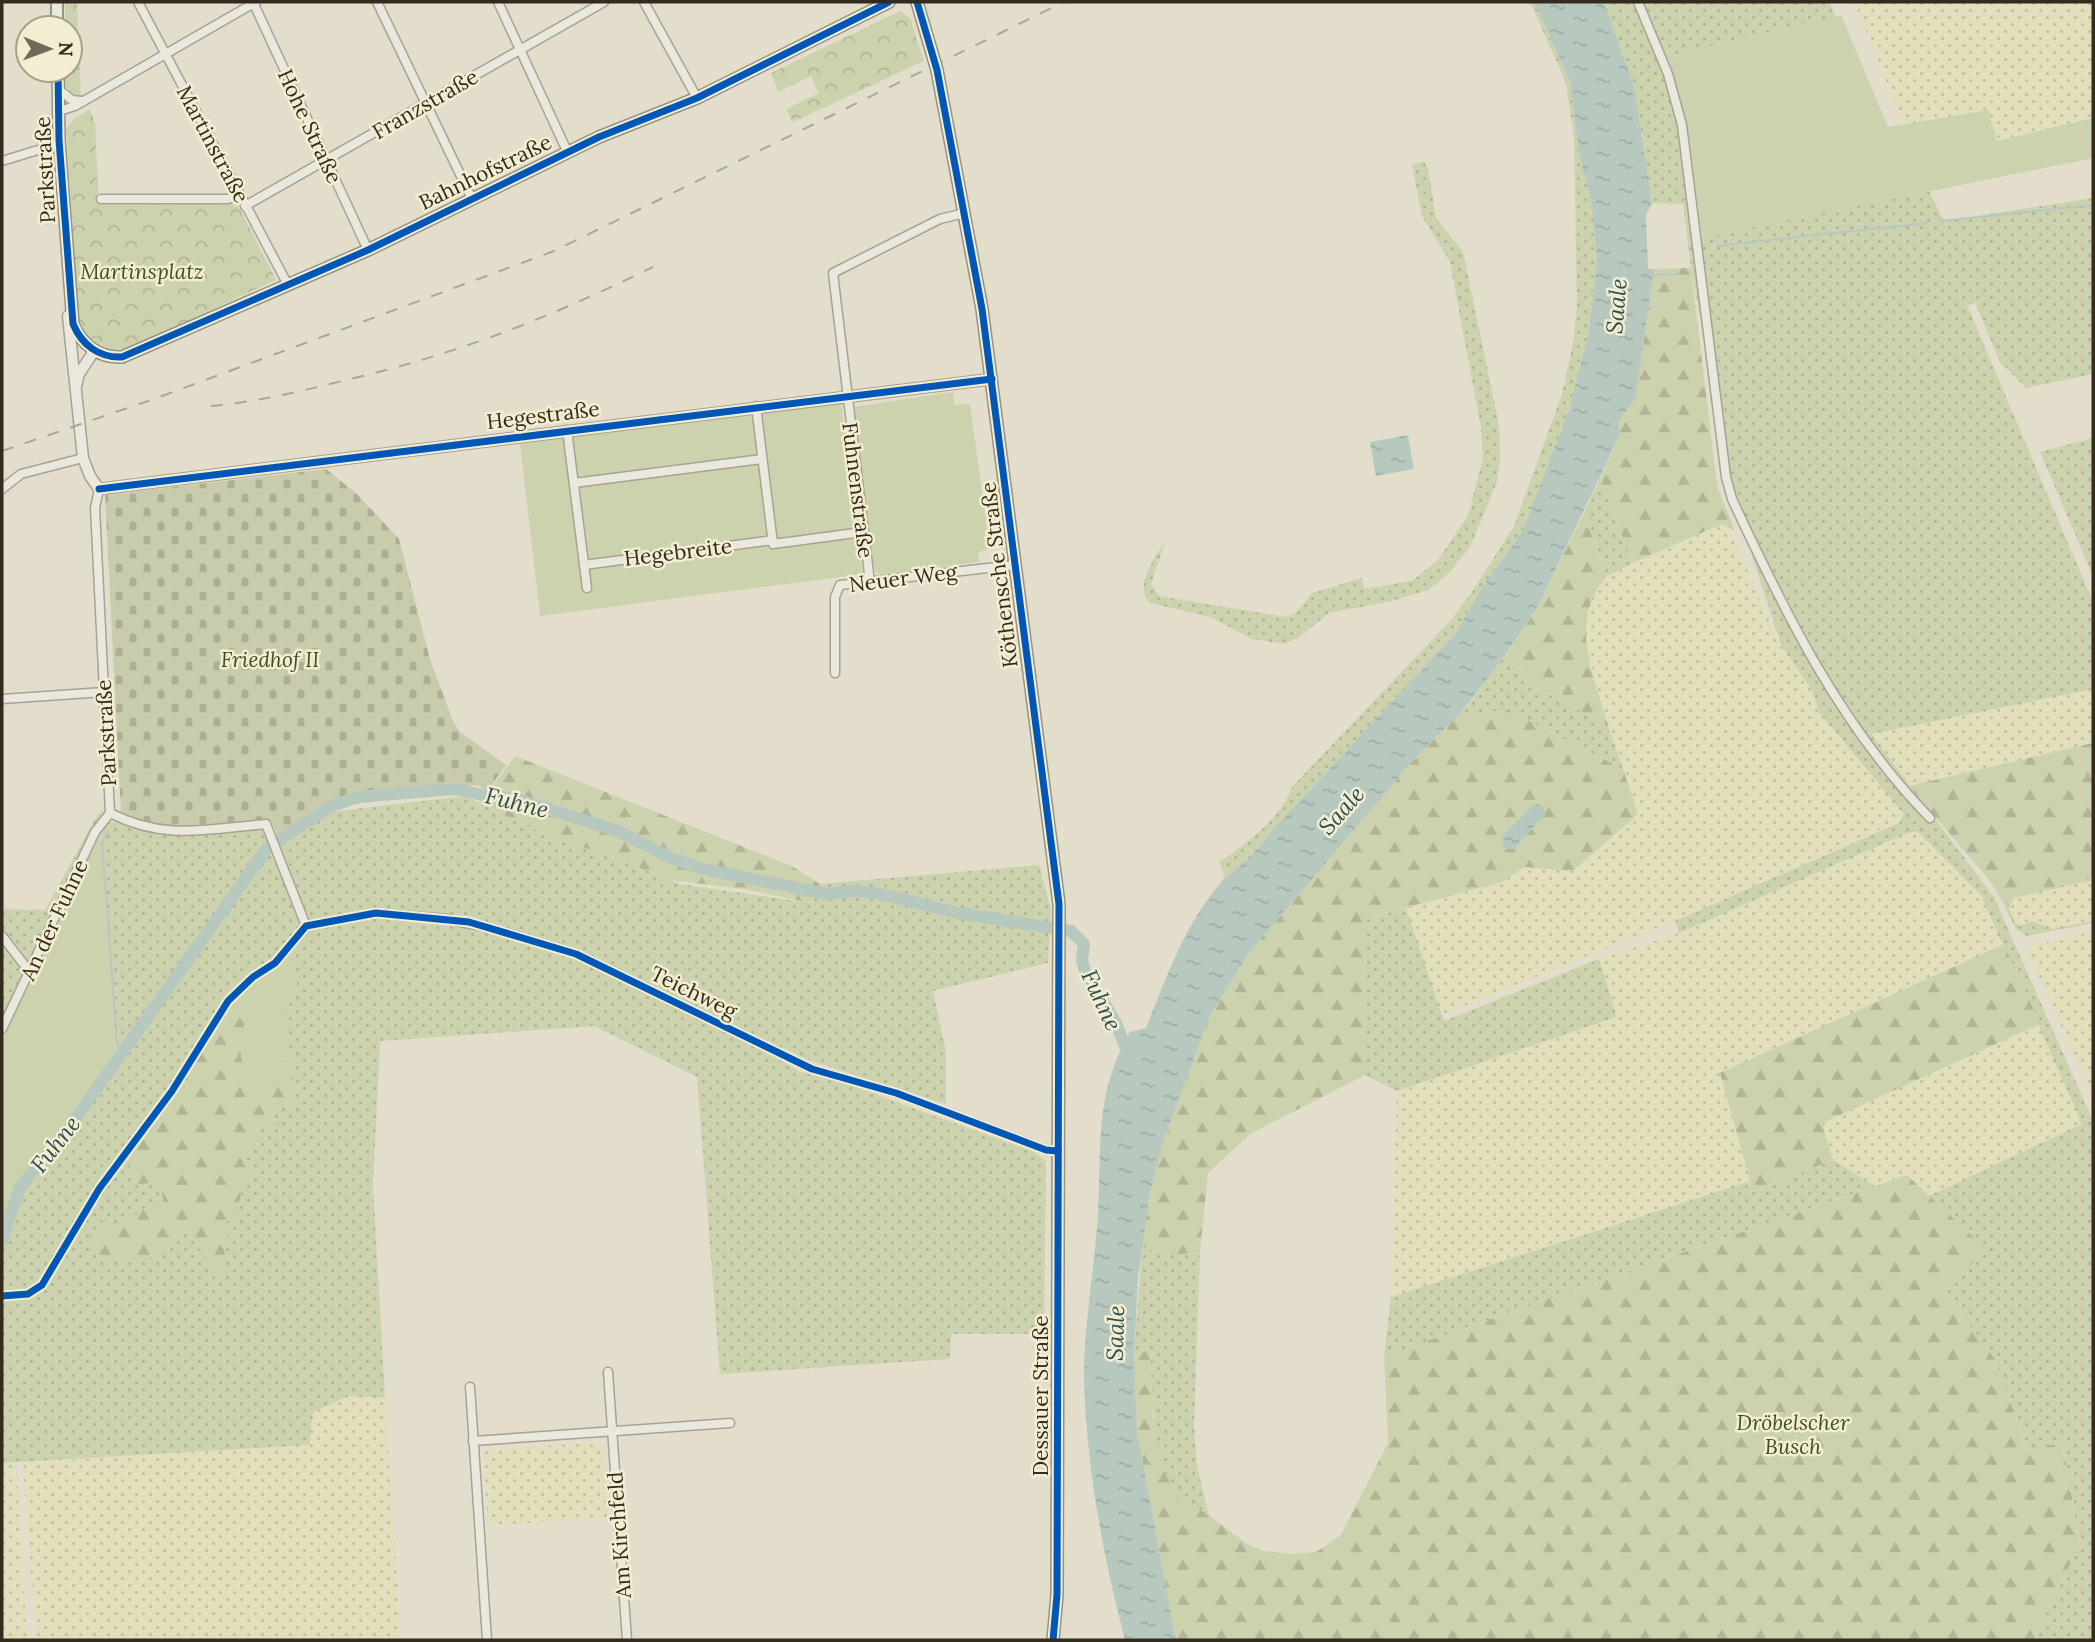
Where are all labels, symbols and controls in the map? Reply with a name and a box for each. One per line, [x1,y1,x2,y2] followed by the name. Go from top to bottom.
[14,14,84,84] north arrow
[54,42,78,57] text: N
[367,63,483,145] street label: Franzstraße
[272,65,348,187] street label: Hohe Straße
[171,81,255,207] street label: Martinstraße
[29,116,61,224] street label: Parkstraße
[414,128,556,216] street label: Bahnhofstraße
[80,258,204,285] park label: Martinsplatz
[1599,277,1633,335] water label: Saale
[485,395,601,435] street label: Hegestraße
[836,421,880,559] street label: Fuhnenstraße
[974,481,1024,669] street label: Köthensche Straße
[623,532,733,572] street label: Hegebreite
[847,558,959,598] street label: Neuer Weg
[221,646,319,673] park label: Friedhof II
[90,679,122,787] street label: Parkstraße
[482,780,552,824] water label: Fuhne
[1312,780,1370,840] water label: Saale
[14,855,94,986] street label: An der Fuhne
[646,960,742,1025] street label: Teichweg
[1075,965,1129,1035] water label: Fuhne
[24,1110,86,1178] water label: Fuhne
[1100,1305,1130,1361] water label: Saale
[1027,1315,1054,1477] street label: Dessauer Straße
[1737,1409,1850,1460] park label: Dröbelscher Busch
[601,1471,637,1600] street label: Am Kirchfeld

